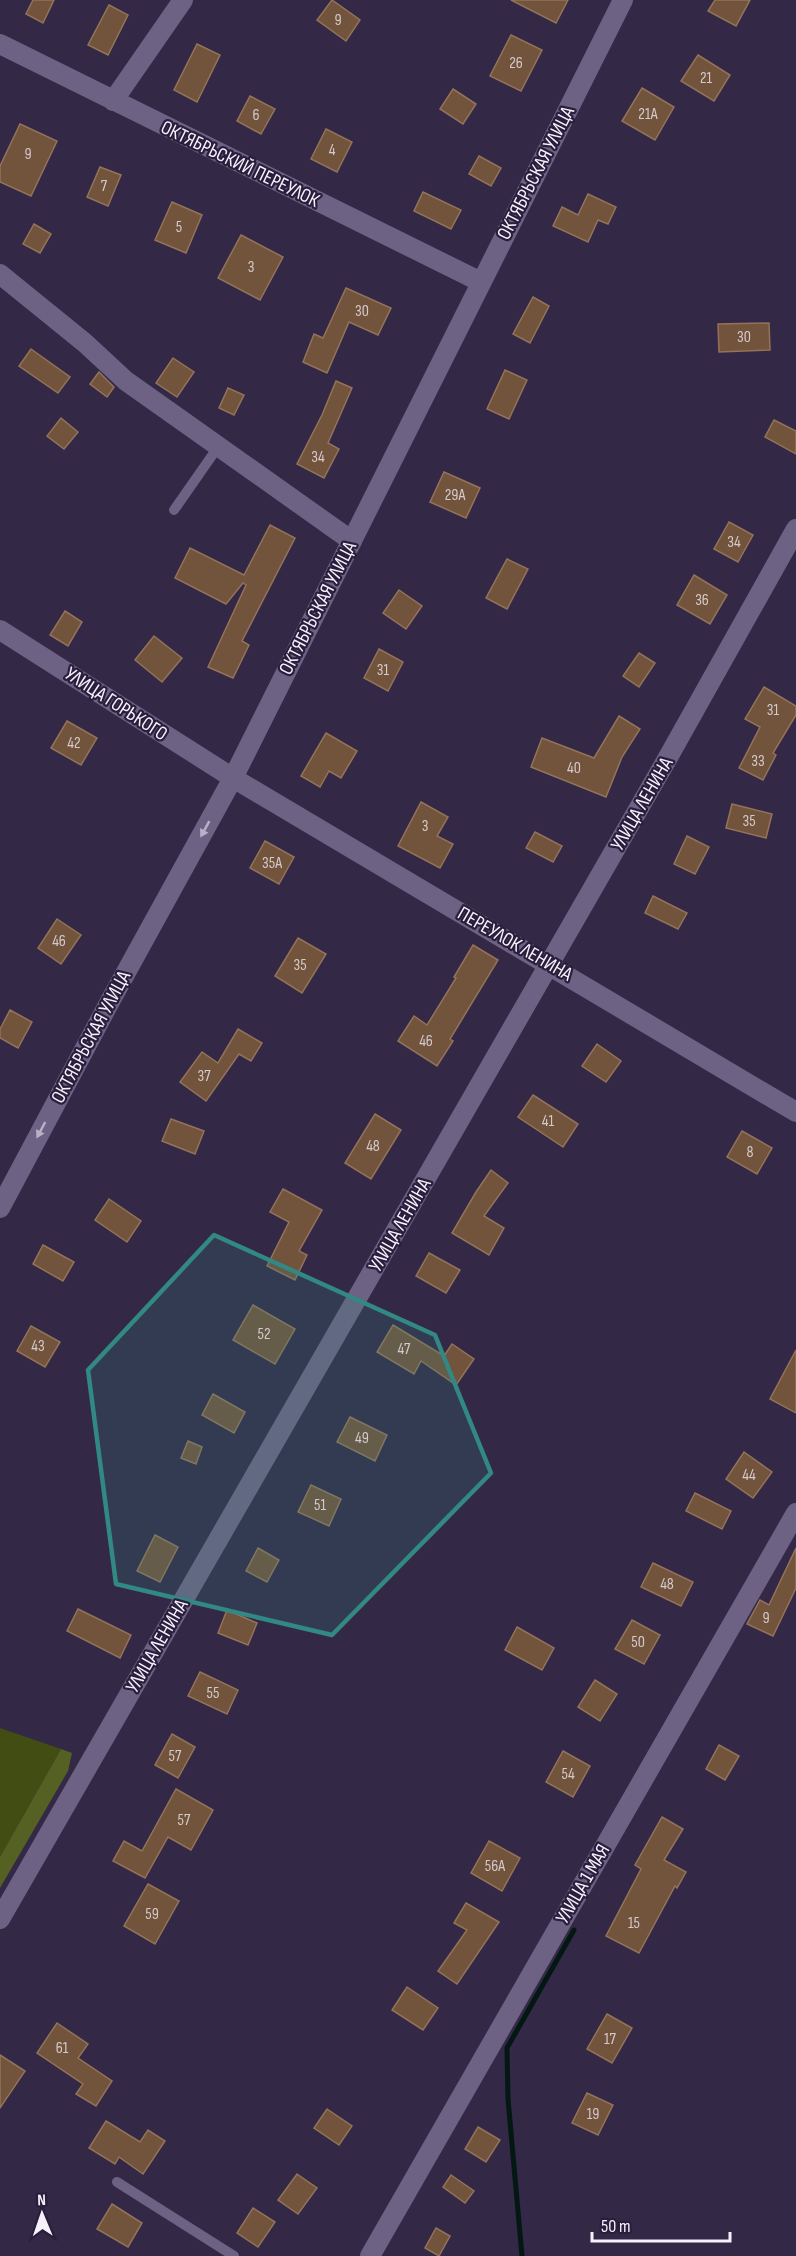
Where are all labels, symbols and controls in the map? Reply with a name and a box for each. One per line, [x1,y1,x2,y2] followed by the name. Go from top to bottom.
[334,11,342,30] house number: 9
[509,54,523,73] house number: 26
[700,69,713,88] house number: 21
[492,102,580,244] street label: ОКТЯБРЬСКАЯ УЛИЦА
[638,105,658,124] house number: 21А
[252,106,260,125] house number: 6
[157,115,323,213] street label: ОКТЯБРЬСКИЙ ПЕРЕУЛОК
[329,141,336,160] house number: 4
[24,145,32,164] house number: 9
[101,177,108,196] house number: 7
[176,218,182,237] house number: 5
[248,258,254,277] house number: 3
[355,302,369,321] house number: 30
[737,328,751,347] house number: 30
[311,448,325,467] house number: 34
[445,486,465,505] house number: 29А
[727,533,741,552] house number: 34
[274,537,362,679] street label: ОКТЯБРЬСКАЯ УЛИЦА
[695,591,709,610] house number: 36
[377,661,390,680] house number: 31
[60,662,172,746] street label: УЛИЦА ГОРЬКОГО
[767,701,780,720] house number: 31
[67,734,81,753] house number: 42
[751,752,765,771] house number: 33
[606,753,679,855] street label: УЛИЦА ЛЕНИНА
[567,759,581,778] house number: 40
[742,812,756,831] house number: 35
[422,817,428,836] house number: 3
[200,821,210,838] one-way arrow
[262,854,282,873] house number: 35А
[453,901,577,987] street label: ПЕРЕУЛОК ЛЕНИНА
[52,932,66,951] house number: 46
[293,956,307,975] house number: 35
[46,966,136,1107] street label: ОКТЯБРЬСКАЯ УЛИЦА
[419,1032,433,1051] house number: 46
[197,1067,211,1086] house number: 37
[542,1112,555,1131] house number: 41
[36,1122,46,1139] one-way arrow
[366,1137,380,1156] house number: 48
[746,1143,754,1162] house number: 8
[364,1174,437,1276] street label: УЛИЦА ЛЕНИНА
[257,1325,271,1344] house number: 52
[31,1337,45,1356] house number: 43
[398,1340,411,1359] house number: 47
[355,1429,369,1448] house number: 49
[742,1466,756,1485] house number: 44
[314,1496,326,1515] house number: 51
[660,1575,674,1594] house number: 48
[121,1595,194,1697] street label: УЛИЦА ЛЕНИНА
[762,1609,770,1628] house number: 9
[631,1633,645,1652] house number: 50
[207,1684,219,1703] house number: 55
[169,1747,182,1766] house number: 57
[561,1765,575,1784] house number: 54
[178,1811,191,1830] house number: 57
[551,1840,615,1928] street label: УЛИЦА 1 МАЯ
[485,1857,505,1876] house number: 56А
[145,1905,159,1924] house number: 59
[628,1914,640,1933] house number: 15
[604,2030,617,2049] house number: 17
[56,2039,69,2058] house number: 61
[587,2105,599,2124] house number: 19
[12,2184,72,2244] north arrow
[37,2191,46,2210] text: N
[592,2205,730,2243] scale bar
[601,2216,631,2237] text: 50 m

